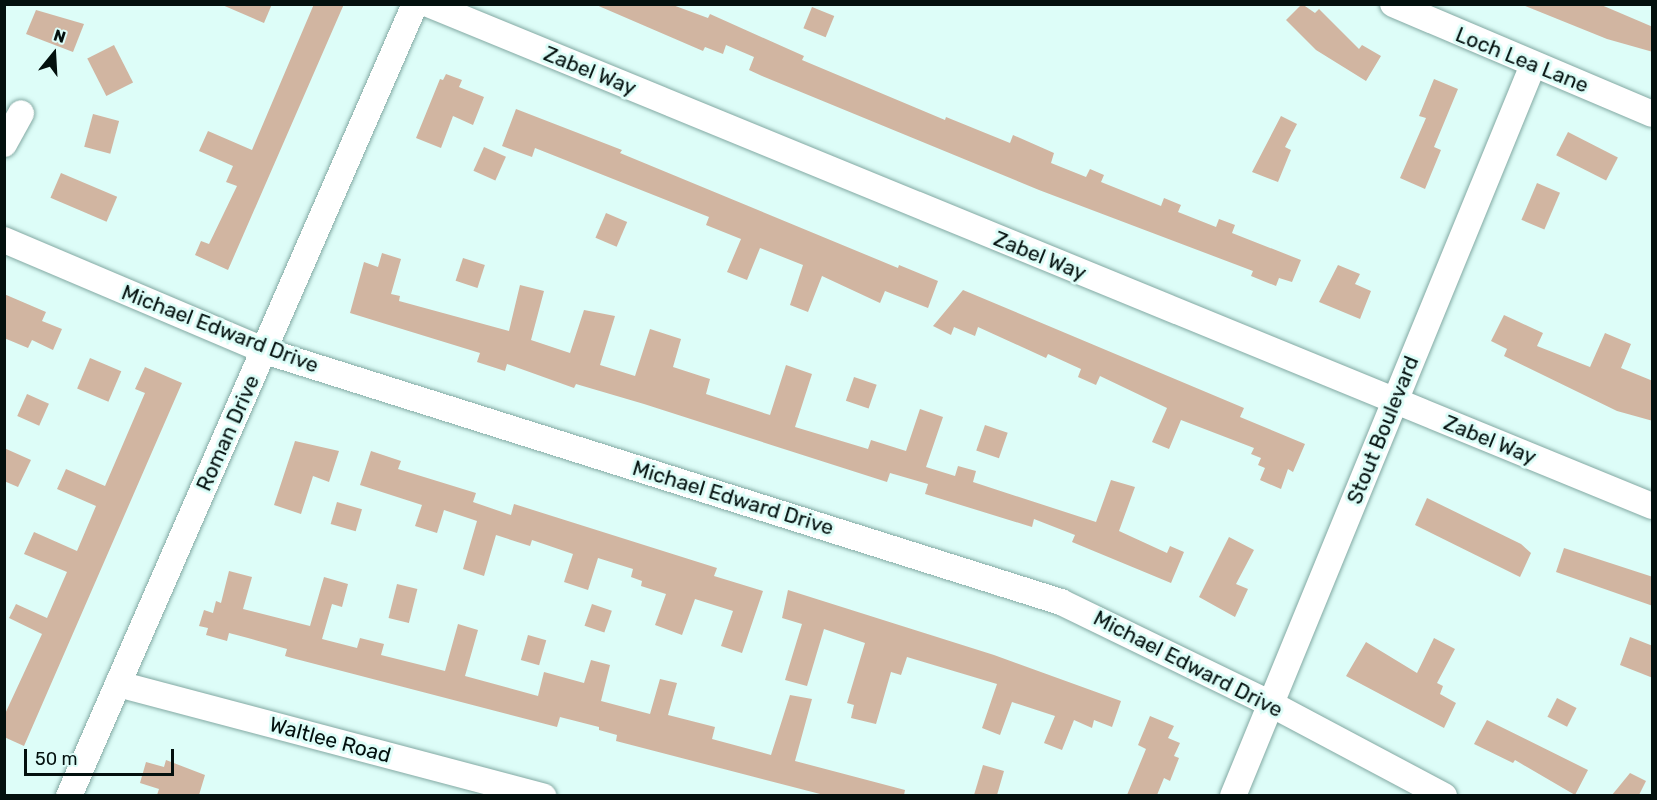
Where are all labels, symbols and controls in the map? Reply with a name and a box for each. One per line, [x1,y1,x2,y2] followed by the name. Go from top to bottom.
[1452,22,1592,98] street label: Loch Lea Lane
[24,24,84,84] north arrow
[51,26,68,47] text: N
[540,41,640,101] street label: Zabel Way
[990,226,1090,286] street label: Zabel Way
[118,280,322,378] street label: Michael Edward Drive
[1342,352,1424,508] street label: Stout Boulevard
[191,371,265,495] street label: Roman Drive
[1440,410,1540,470] street label: Zabel Way
[629,455,837,541] street label: Michael Edward Drive
[1089,605,1287,723] street label: Michael Edward Drive
[266,712,394,768] street label: Waltlee Road
[27,737,177,775] scale bar
[35,748,78,770] text: 50 m

